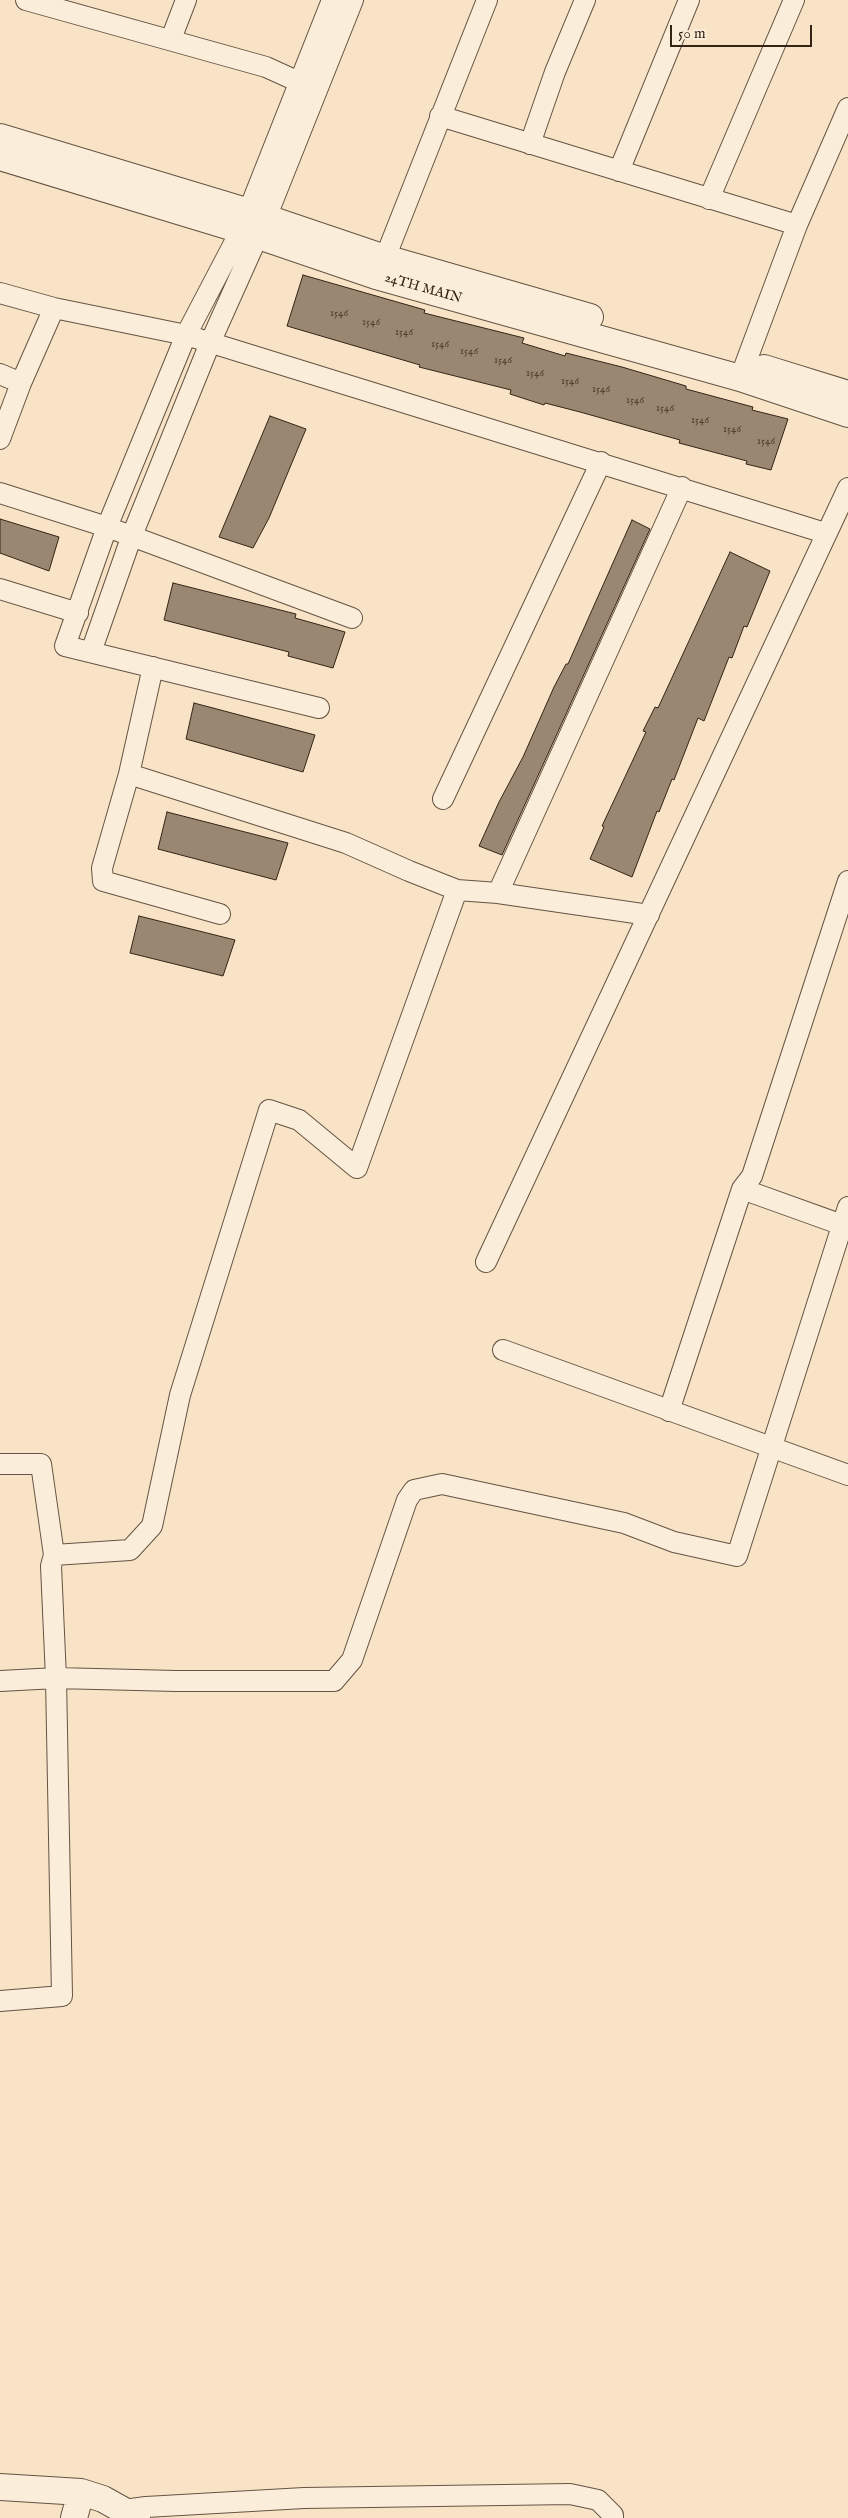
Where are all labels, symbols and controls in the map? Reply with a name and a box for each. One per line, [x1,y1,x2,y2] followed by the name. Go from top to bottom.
[673,15,816,47] scale bar
[678,24,706,43] text: 50 m
[382,270,464,308] street label: 24TH MAIN
[330,307,348,321] house number: 1546
[362,316,380,330] house number: 1546
[395,326,413,340] house number: 1546
[431,338,449,352] house number: 1546
[460,345,478,359] house number: 1546
[494,354,512,368] house number: 1546
[526,367,544,381] house number: 1546
[561,375,579,389] house number: 1546
[592,383,610,397] house number: 1546
[626,394,644,408] house number: 1546
[656,402,674,416] house number: 1546
[691,414,709,428] house number: 1546
[723,423,741,437] house number: 1546
[757,435,775,449] house number: 1546

